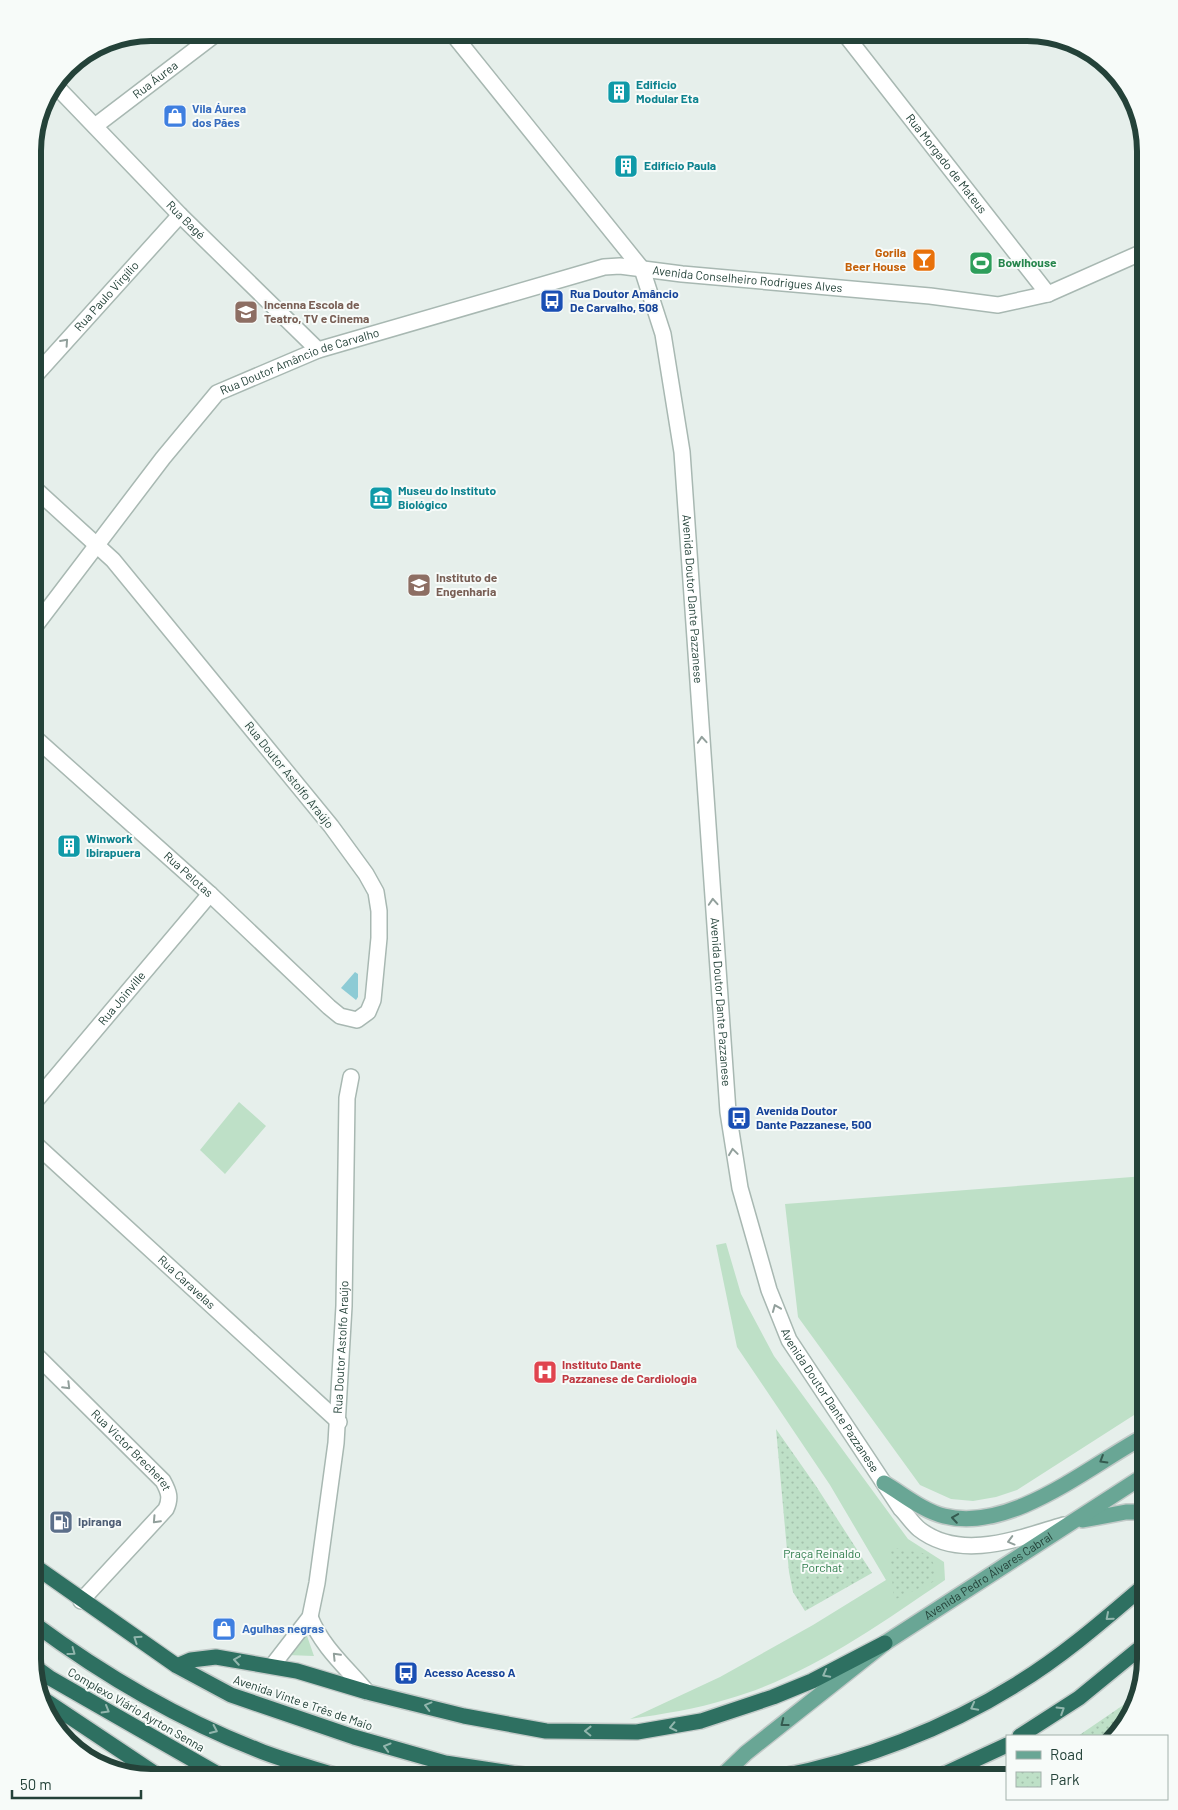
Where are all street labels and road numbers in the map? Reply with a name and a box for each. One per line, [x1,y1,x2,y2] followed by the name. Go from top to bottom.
[130,58,180,101] street label: Rua Áurea
[904,111,990,216] street label: Rua Morgado de Mateus
[164,197,208,242] street label: Rua Bagé
[71,258,141,334] street label: Rua Paulo Virgílio
[652,262,843,294] street label: Avenida Conselheiro Rodrigues Alves
[218,325,381,397] street label: Rua Doutor Amâncio de Carvalho
[680,514,706,684] street label: Avenida Doutor Dante Pazzanese
[242,718,337,830] street label: Rua Doutor Astolfo Araújo
[161,848,216,900] street label: Rua Pelotas
[708,917,734,1087] street label: Avenida Doutor Dante Pazzanese
[95,968,148,1028] street label: Rua Joinville
[156,1252,219,1312] street label: Rua Caravelas
[330,1280,350,1414] street label: Rua Doutor Astolfo Araújo
[779,1326,883,1475] street label: Avenida Doutor Dante Pazzanese
[89,1406,175,1493] street label: Rua Victor Brecheret
[921,1529,1055,1622] street label: Avenida Pedro Álvares Cabral
[66,1664,207,1754] street label: Complexo Viário Ayrton Senna
[232,1672,375,1733] street label: Avenida Vinte e Três de Maio

